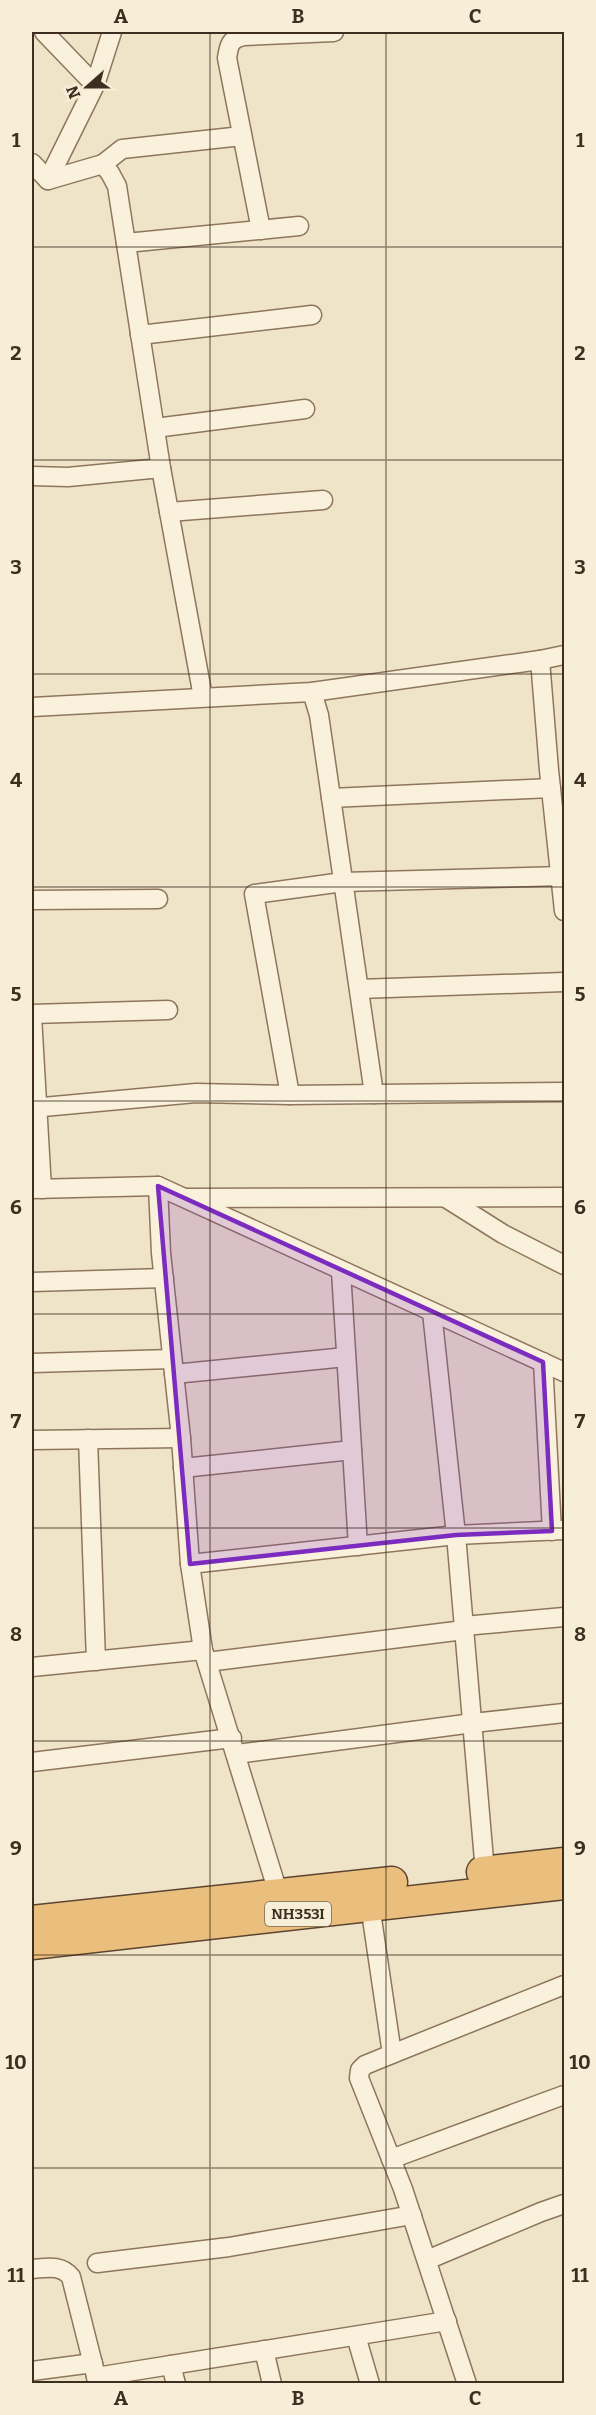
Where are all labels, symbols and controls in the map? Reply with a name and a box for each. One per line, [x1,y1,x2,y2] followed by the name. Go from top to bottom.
[114,4,129,28] text: A
[292,4,305,28] text: B
[469,4,481,28] text: C
[57,57,117,117] north arrow
[62,83,85,101] text: N
[12,128,21,152] text: 1
[576,128,585,152] text: 1
[10,341,22,365] text: 2
[574,341,586,365] text: 2
[10,555,22,579] text: 3
[574,555,586,579] text: 3
[10,768,22,792] text: 4
[574,768,586,792] text: 4
[11,982,22,1006] text: 5
[575,982,586,1006] text: 5
[10,1195,22,1219] text: 6
[574,1195,586,1219] text: 6
[11,1409,22,1433] text: 7
[575,1409,586,1433] text: 7
[10,1622,22,1646] text: 8
[574,1622,586,1646] text: 8
[10,1836,22,1860] text: 9
[574,1836,586,1860] text: 9
[265,1902,331,1926] road number: NH353I
[5,2050,27,2074] text: 10
[569,2050,591,2074] text: 10
[7,2263,25,2287] text: 11
[571,2263,589,2287] text: 11
[114,2386,129,2410] text: A
[292,2386,305,2410] text: B
[469,2386,481,2410] text: C

